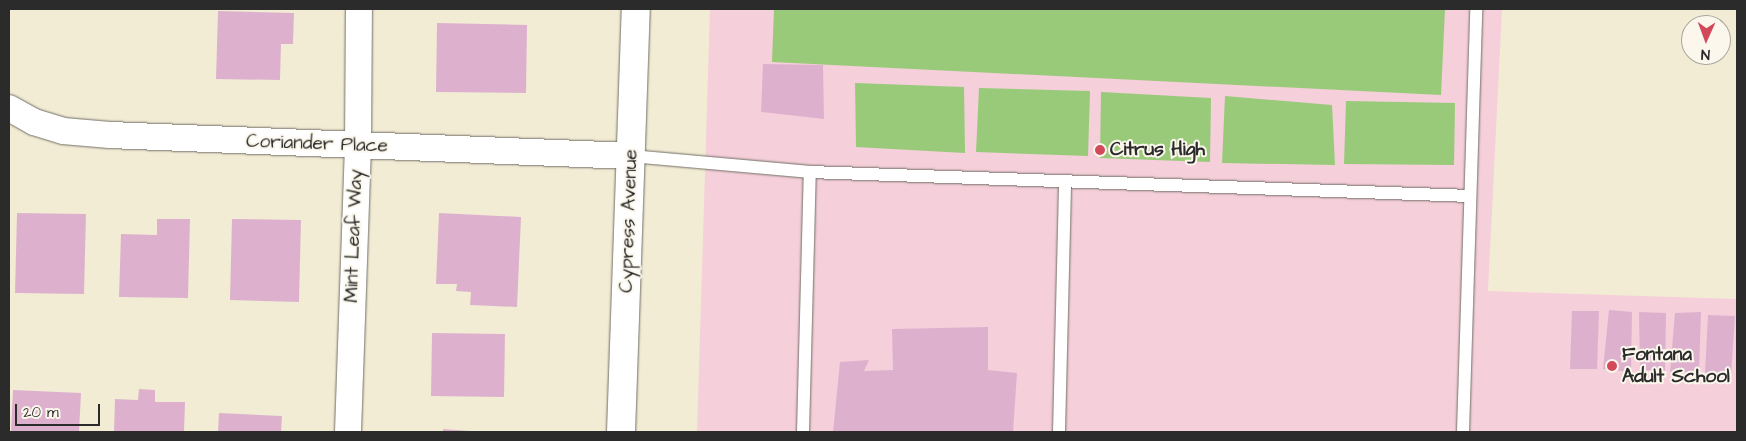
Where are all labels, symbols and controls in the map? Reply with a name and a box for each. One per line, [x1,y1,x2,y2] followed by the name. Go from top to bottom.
[1681,15,1731,65] north arrow
[1701,44,1710,64] text: N
[246,130,388,158] street label: Coriander Place
[1110,139,1205,161] place label: Citrus High
[1094,144,1106,156] marker: Citrus High
[615,149,643,293] street label: Cypress Avenue
[340,169,368,303] street label: Mint Leaf Way
[1622,344,1730,388] place label: Fontana Adult School
[1606,360,1618,372] marker: Fontana Adult School
[18,394,102,426] scale bar
[23,402,59,423] text: 20 m

